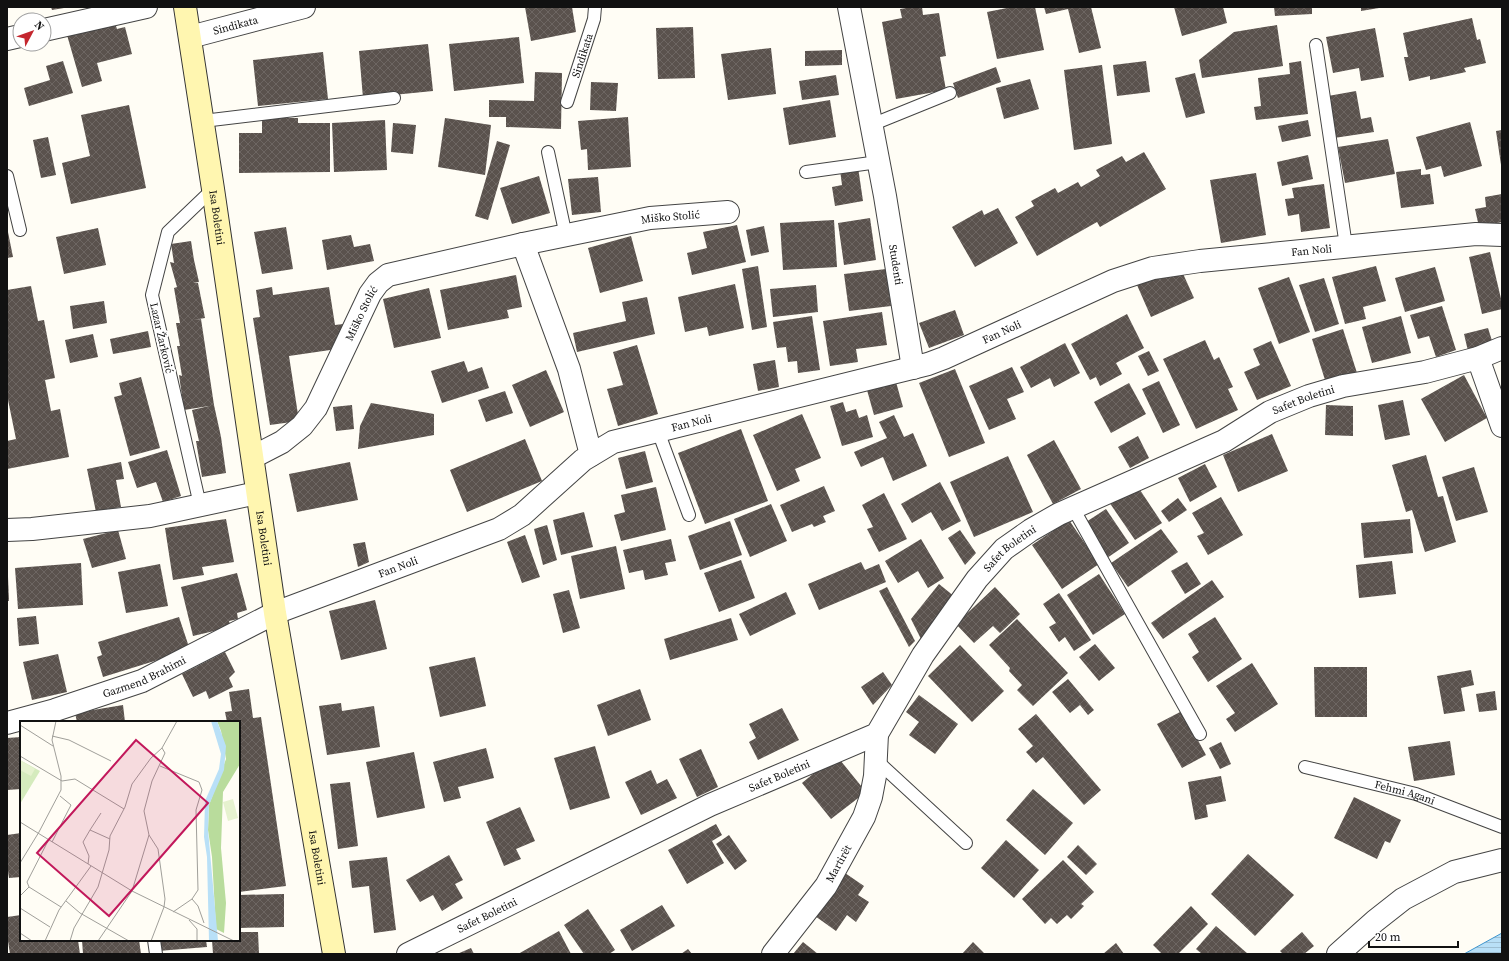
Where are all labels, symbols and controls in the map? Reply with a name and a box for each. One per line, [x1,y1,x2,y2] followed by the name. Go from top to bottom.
[12,12,52,52] north arrow
[211,12,260,39] street label: Sindikata
[31,18,47,34] text: N
[568,31,597,80] street label: Sindikata
[205,189,228,246] street label: Isa Boletini
[639,207,701,228] street label: Miško Stolić
[1290,241,1333,260] street label: Fan Noli
[885,243,906,286] street label: Studenti
[342,283,382,343] street label: Miško Stolić
[146,301,177,376] street label: Lazar Žarković
[980,317,1024,348] street label: Fan Noli
[1270,382,1336,418] street label: Safet Boletini
[670,411,713,435] street label: Fan Noli
[252,510,275,567] street label: Isa Boletini
[980,522,1039,575] street label: Safet Boletini
[376,553,420,582] street label: Fan Noli
[101,653,189,702] street label: Gazmend Brahimi
[20,721,240,941] inset map
[746,756,812,796] street label: Safet Boletini
[1373,777,1437,809] street label: Fehmi Agani
[305,829,329,886] street label: Isa Boletini
[822,842,855,885] street label: Martirët
[455,894,520,937] street label: Safet Boletini
[1369,923,1458,949] scale bar
[1375,929,1401,945] text: 20 m

